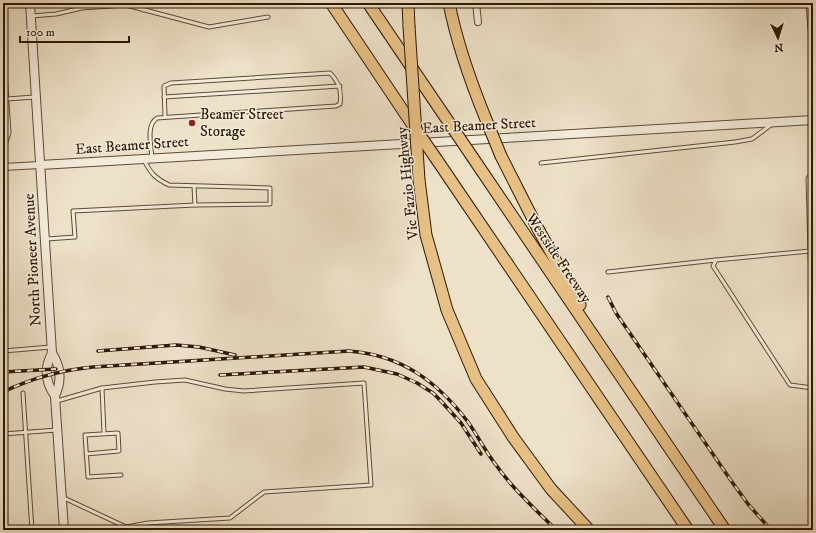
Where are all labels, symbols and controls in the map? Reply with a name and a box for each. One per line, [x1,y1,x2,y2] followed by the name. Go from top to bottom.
[20,18,129,44] scale bar
[758,18,798,58] north arrow
[26,25,55,40] text: 100 m
[774,40,784,54] text: N
[200,105,284,141] place label: Beamer Street Storage
[422,113,537,138] street label: East Beamer Street
[187,118,197,128] marker: Beamer Street Storage
[392,125,423,241] street label: Vic Fazio Highway
[75,132,190,159] street label: East Beamer Street
[20,193,45,327] street label: North Pioneer Avenue
[521,209,596,308] street label: Westside Freeway

